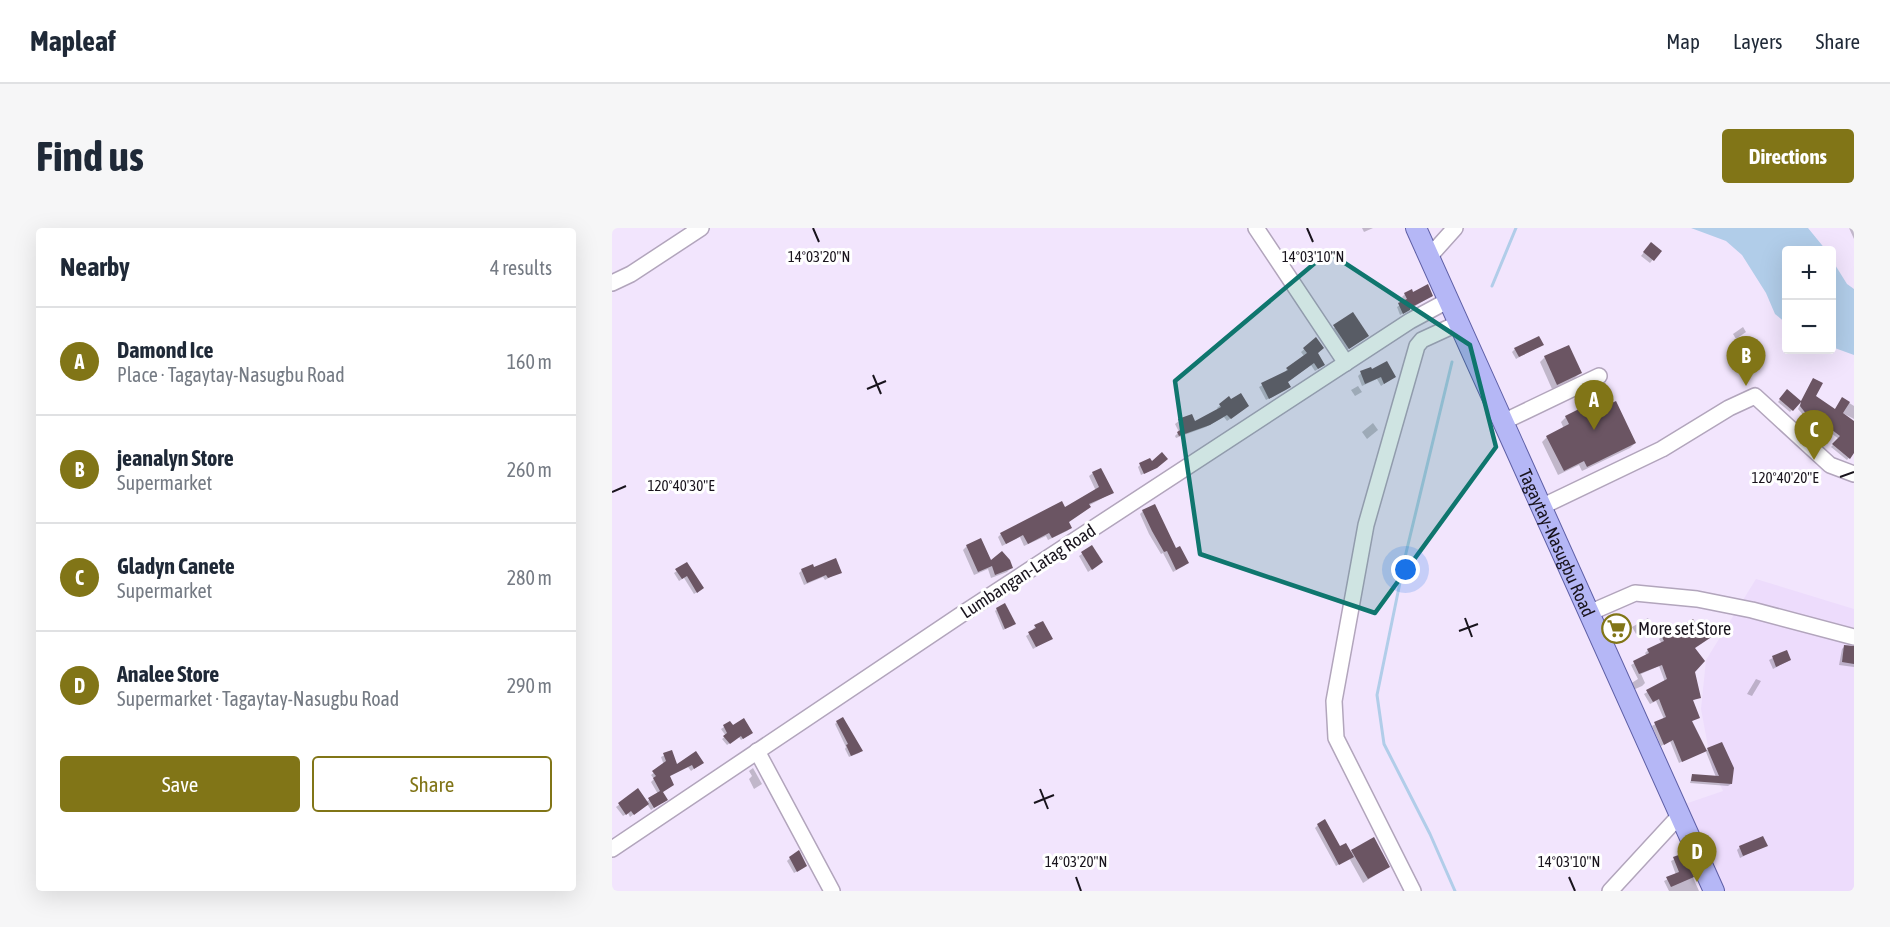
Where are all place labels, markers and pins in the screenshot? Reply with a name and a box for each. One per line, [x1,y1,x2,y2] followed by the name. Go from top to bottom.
[1726,336,1766,386] pin: B
[1574,380,1614,430] pin: A
[1794,410,1834,460] pin: C
[1601,612,1633,644] supermarket icon: More set Store
[1638,618,1731,639] place label: More set Store
[1678,832,1716,882] pin: D

